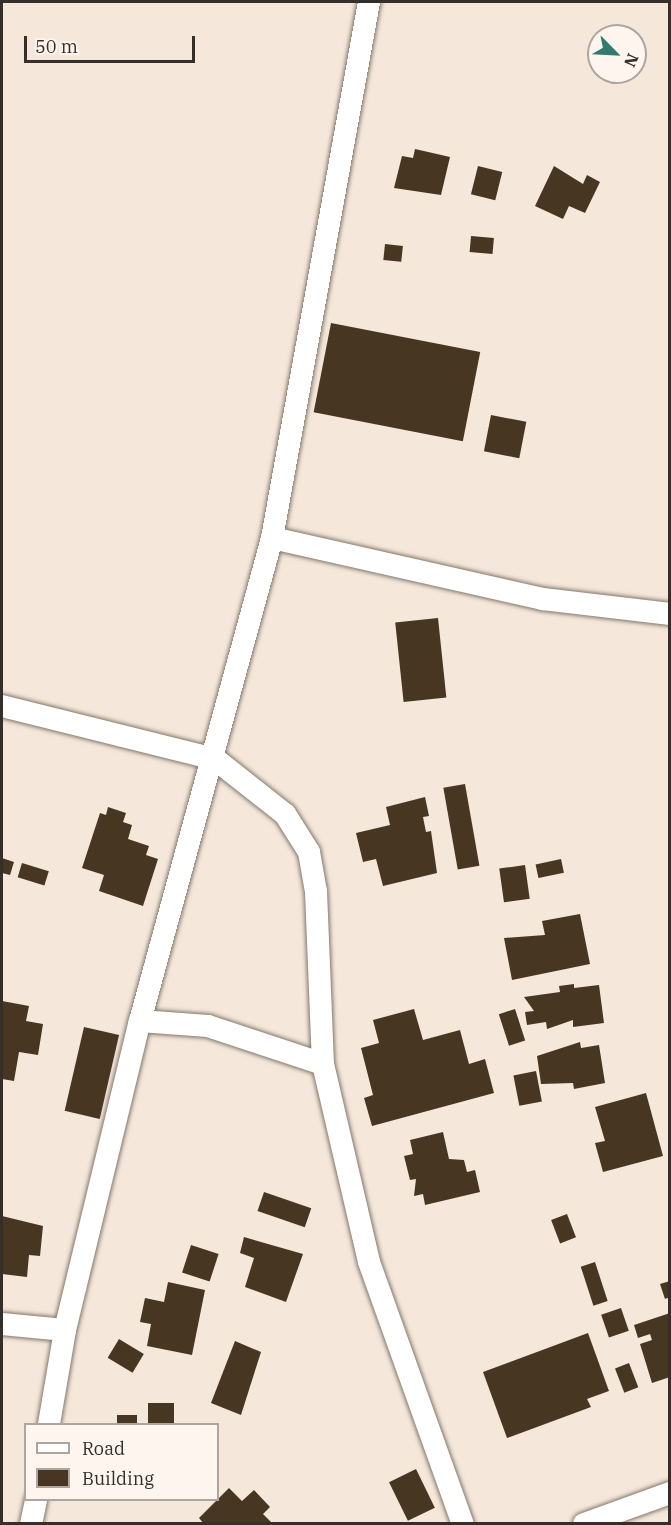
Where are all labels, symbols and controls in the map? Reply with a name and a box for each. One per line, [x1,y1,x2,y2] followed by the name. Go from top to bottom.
[27,24,198,62] scale bar
[587,24,647,84] north arrow
[35,35,78,58] text: 50 m
[620,51,643,70] text: N
[24,1423,219,1501] legend
[82,1437,125,1460] text: Road
[82,1467,154,1490] text: Building

